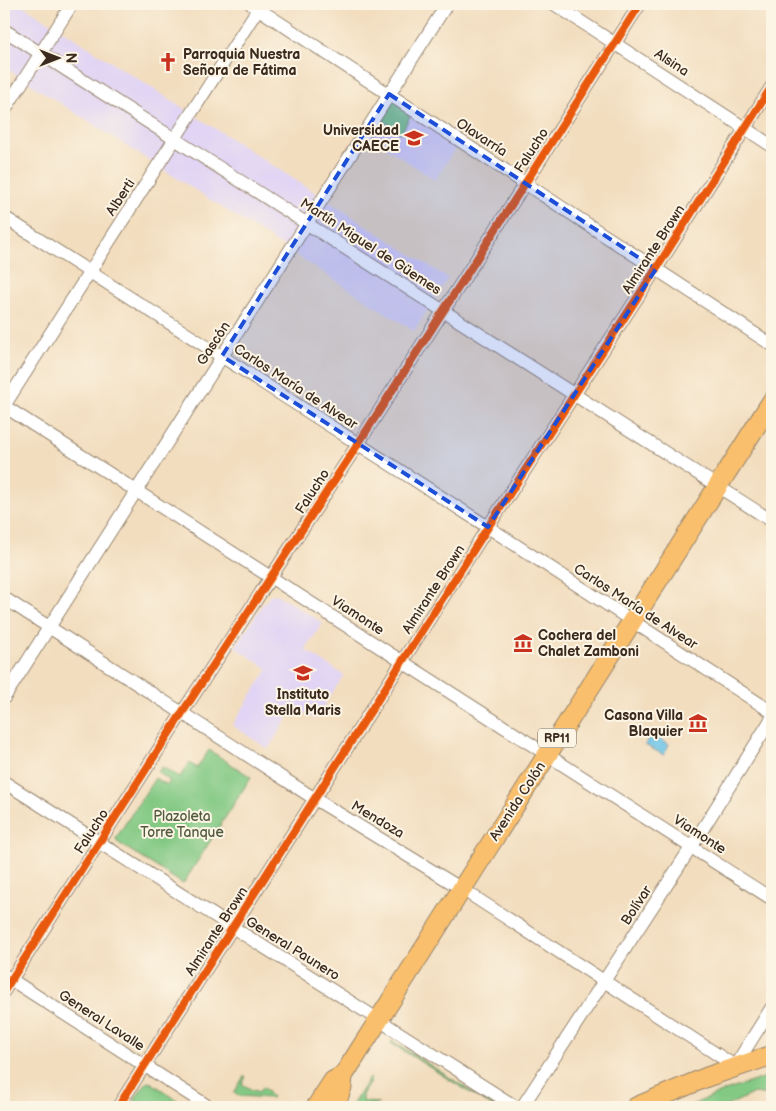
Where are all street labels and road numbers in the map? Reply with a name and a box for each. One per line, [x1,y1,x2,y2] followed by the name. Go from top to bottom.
[651,45,692,80] street label: Alsina
[453,115,511,160] street label: Olavarría
[511,125,552,176] street label: Falucho
[102,176,139,219] street label: Alberti
[297,194,444,298] street label: Martín Miguel de Güemes
[618,202,689,297] street label: Almirante Brown
[193,318,234,368] street label: Gascón
[231,340,362,433] street label: Carlos María de Alvear
[292,466,333,517] street label: Falucho
[398,542,469,637] street label: Almirante Brown
[571,560,702,653] street label: Carlos María de Alvear
[328,592,387,639] street label: Viamonte
[538,728,576,748] road number: RP11
[486,758,549,844] street label: Avenida Colón
[348,797,407,842] street label: Mendoza
[71,806,112,857] street label: Falucho
[670,811,729,858] street label: Viamonte
[617,882,656,928] street label: Bolívar
[181,884,252,979] street label: Almirante Brown
[243,913,343,984] street label: General Paunero
[56,986,148,1055] street label: General Lavalle

